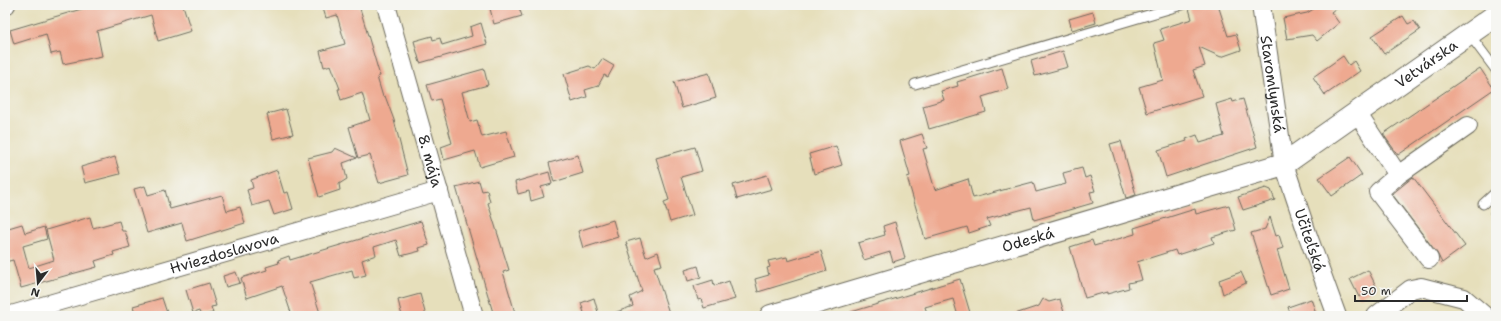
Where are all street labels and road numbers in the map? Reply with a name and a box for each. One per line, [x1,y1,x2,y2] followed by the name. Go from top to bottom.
[1256,34,1289,135] street label: Staromlynská
[1391,35,1462,93] street label: Vetvárska
[413,132,447,190] street label: 8. mája
[1290,206,1330,275] street label: Učiteľská
[1000,223,1057,257] street label: Odeská
[167,228,281,279] street label: Hviezdoslavova

